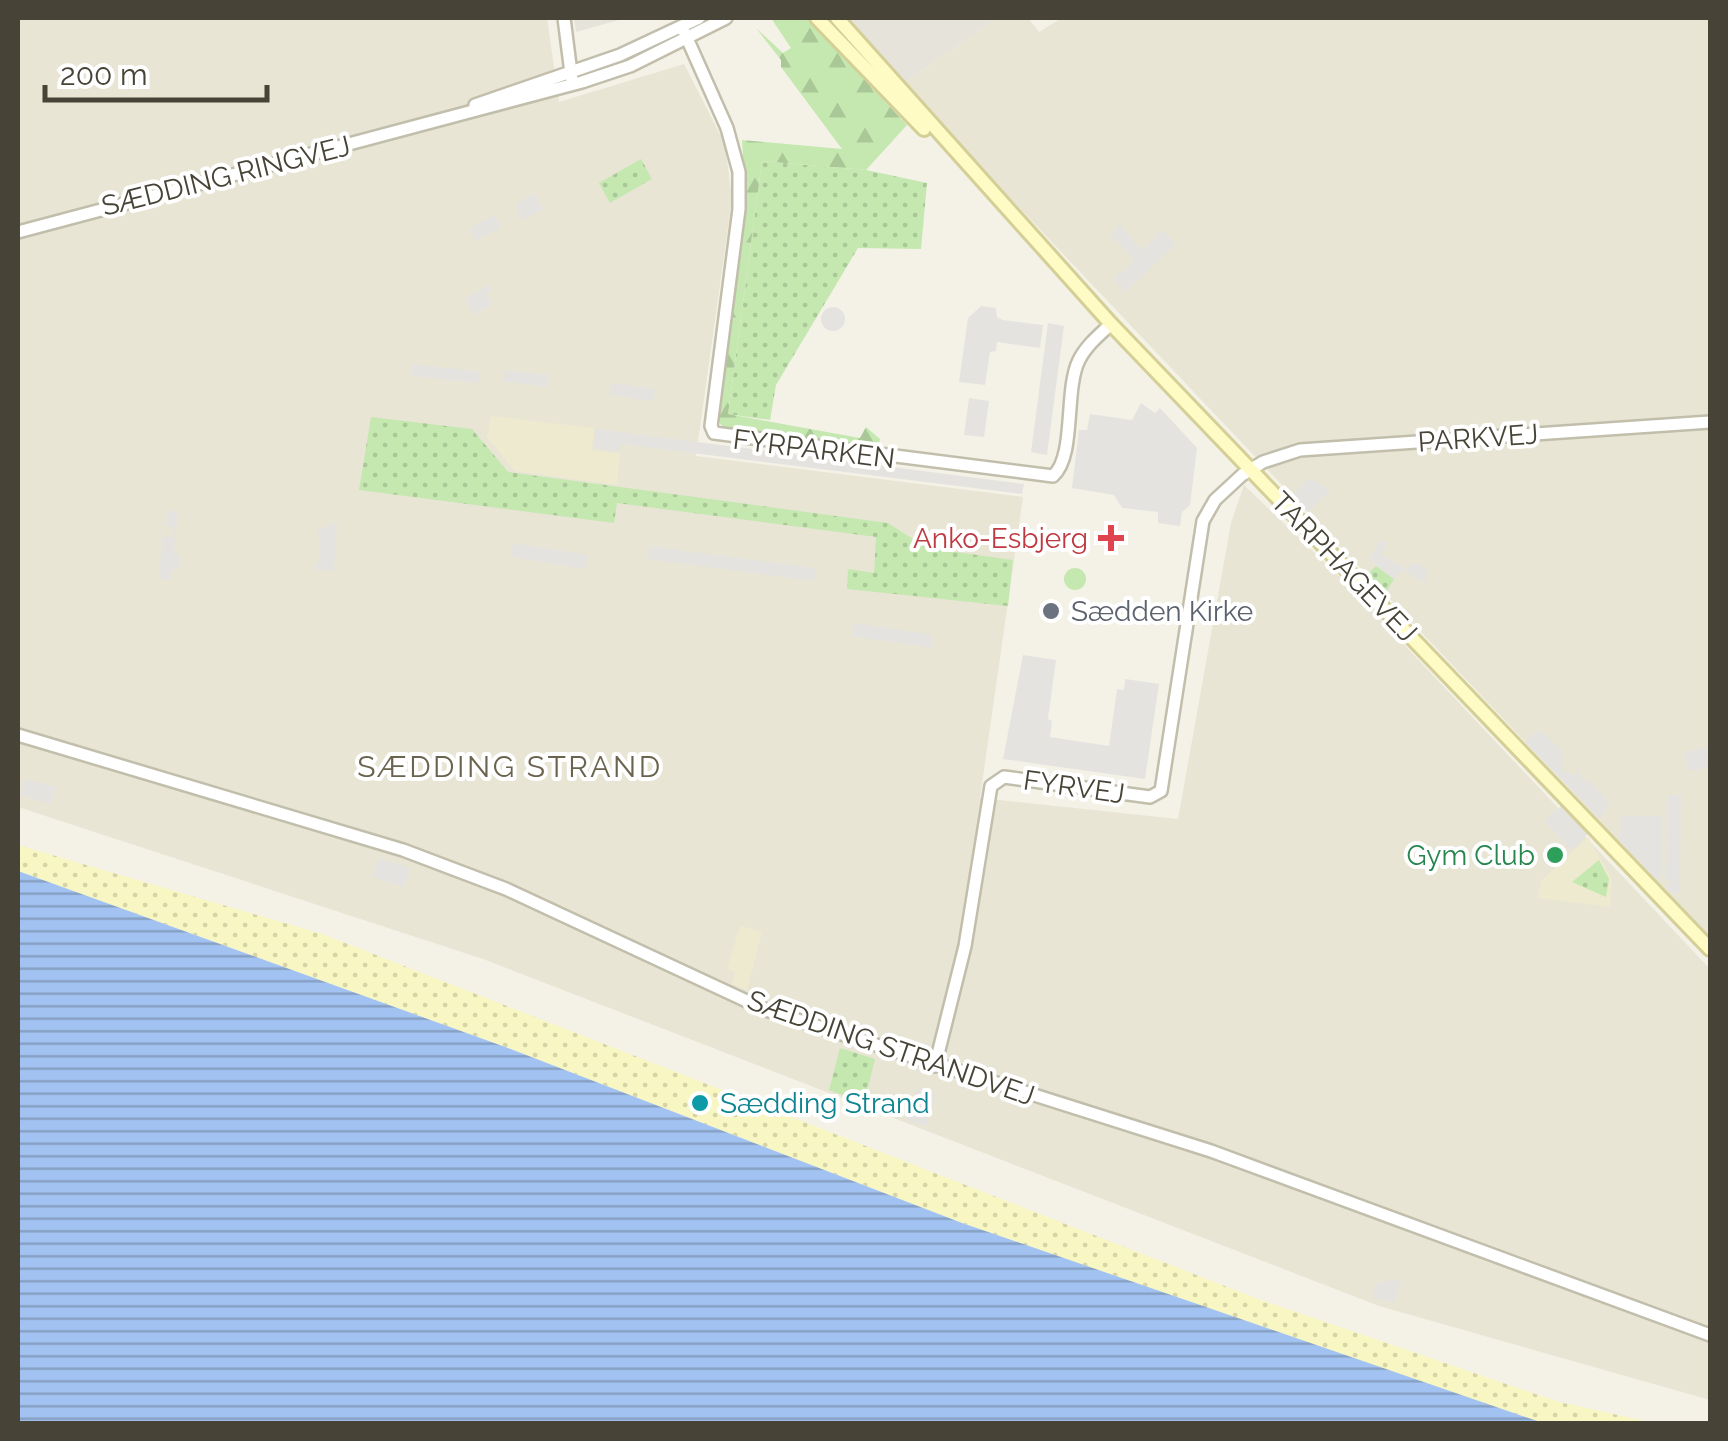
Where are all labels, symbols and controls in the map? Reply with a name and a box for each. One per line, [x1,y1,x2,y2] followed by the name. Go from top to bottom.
[45,40,268,102] scale bar
[60,57,148,92] text: 200 m
[98,129,354,223] street label: SÆDDING RINGVEJ
[1417,417,1539,459] street label: PARKVEJ
[731,423,897,475] street label: FYRPARKEN
[1264,485,1424,649] street label: TARPHAGEVEJ
[913,522,1088,555] place label: Anko-Esbjerg
[1098,525,1124,551] marker: Anko-Esbjerg
[1071,595,1253,628] place label: Sædden Kirke
[1040,600,1062,622] marker: Sædden Kirke
[357,749,663,784] district label: SÆDDING STRAND
[1021,764,1127,810] street label: FYRVEJ
[1406,839,1535,872] place label: Gym Club
[1544,844,1566,866] marker: Gym Club
[743,983,1039,1113] street label: SÆDDING STRANDVEJ
[720,1087,930,1120] place label: Sædding Strand
[689,1092,711,1114] marker: Sædding Strand

